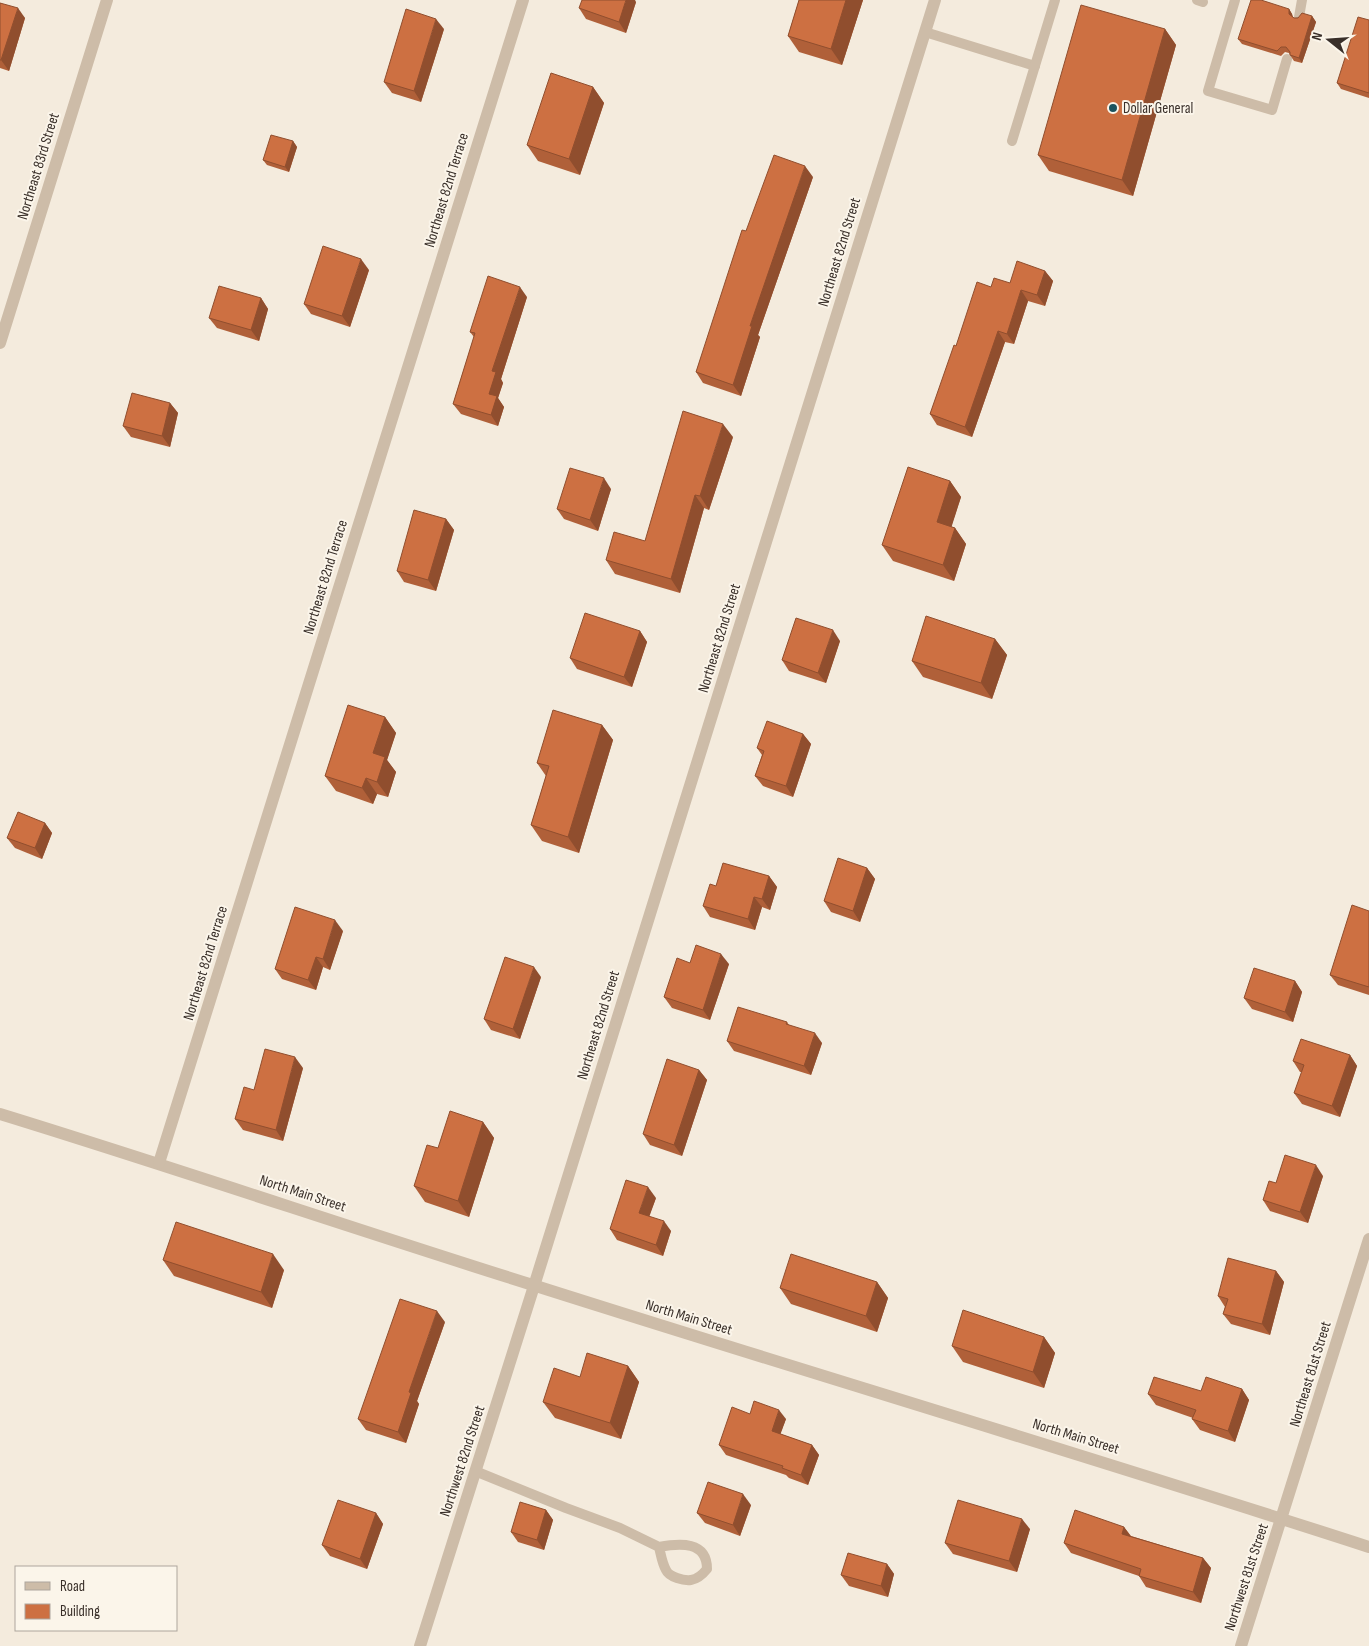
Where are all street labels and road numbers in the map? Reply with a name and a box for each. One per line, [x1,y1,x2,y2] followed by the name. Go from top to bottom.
[13,110,64,222] street label: Northeast 83rd Street
[420,131,473,250] street label: Northeast 82nd Terrace
[814,195,865,309] street label: Northeast 82nd Street
[299,518,352,637] street label: Northeast 82nd Terrace
[694,581,745,695] street label: Northeast 82nd Street
[179,904,232,1023] street label: Northeast 82nd Terrace
[573,968,624,1082] street label: Northeast 82nd Street
[257,1171,349,1216] street label: North Main Street
[643,1295,735,1340] street label: North Main Street
[1285,1319,1336,1429] street label: Northeast 81st Street
[436,1403,490,1519] street label: Northwest 82nd Street
[1030,1414,1122,1459] street label: North Main Street
[1220,1521,1273,1633] street label: Northwest 81st Street

